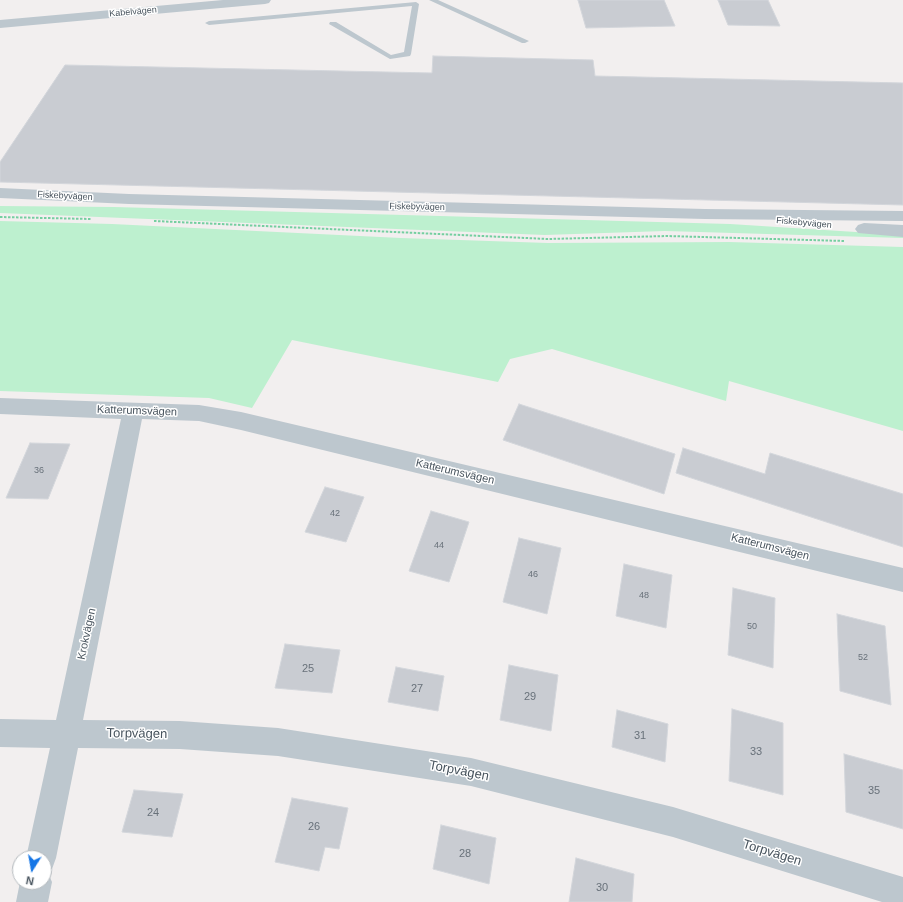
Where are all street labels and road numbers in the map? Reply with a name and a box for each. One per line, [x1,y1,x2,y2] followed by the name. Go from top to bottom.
[109,5,157,19] street label: Kabelvägen
[37,189,93,203] street label: Fiskebyvägen
[389,201,445,213] street label: Fiskebyvägen
[776,215,832,231] street label: Fiskebyvägen
[97,403,177,419] street label: Katterumsvägen
[414,457,496,487] street label: Katterumsvägen
[730,531,810,563] street label: Katterumsvägen
[75,607,99,661] street label: Krokvägen
[107,726,167,742] street label: Torpvägen
[428,758,490,784] street label: Torpvägen
[741,837,803,869] street label: Torpvägen

